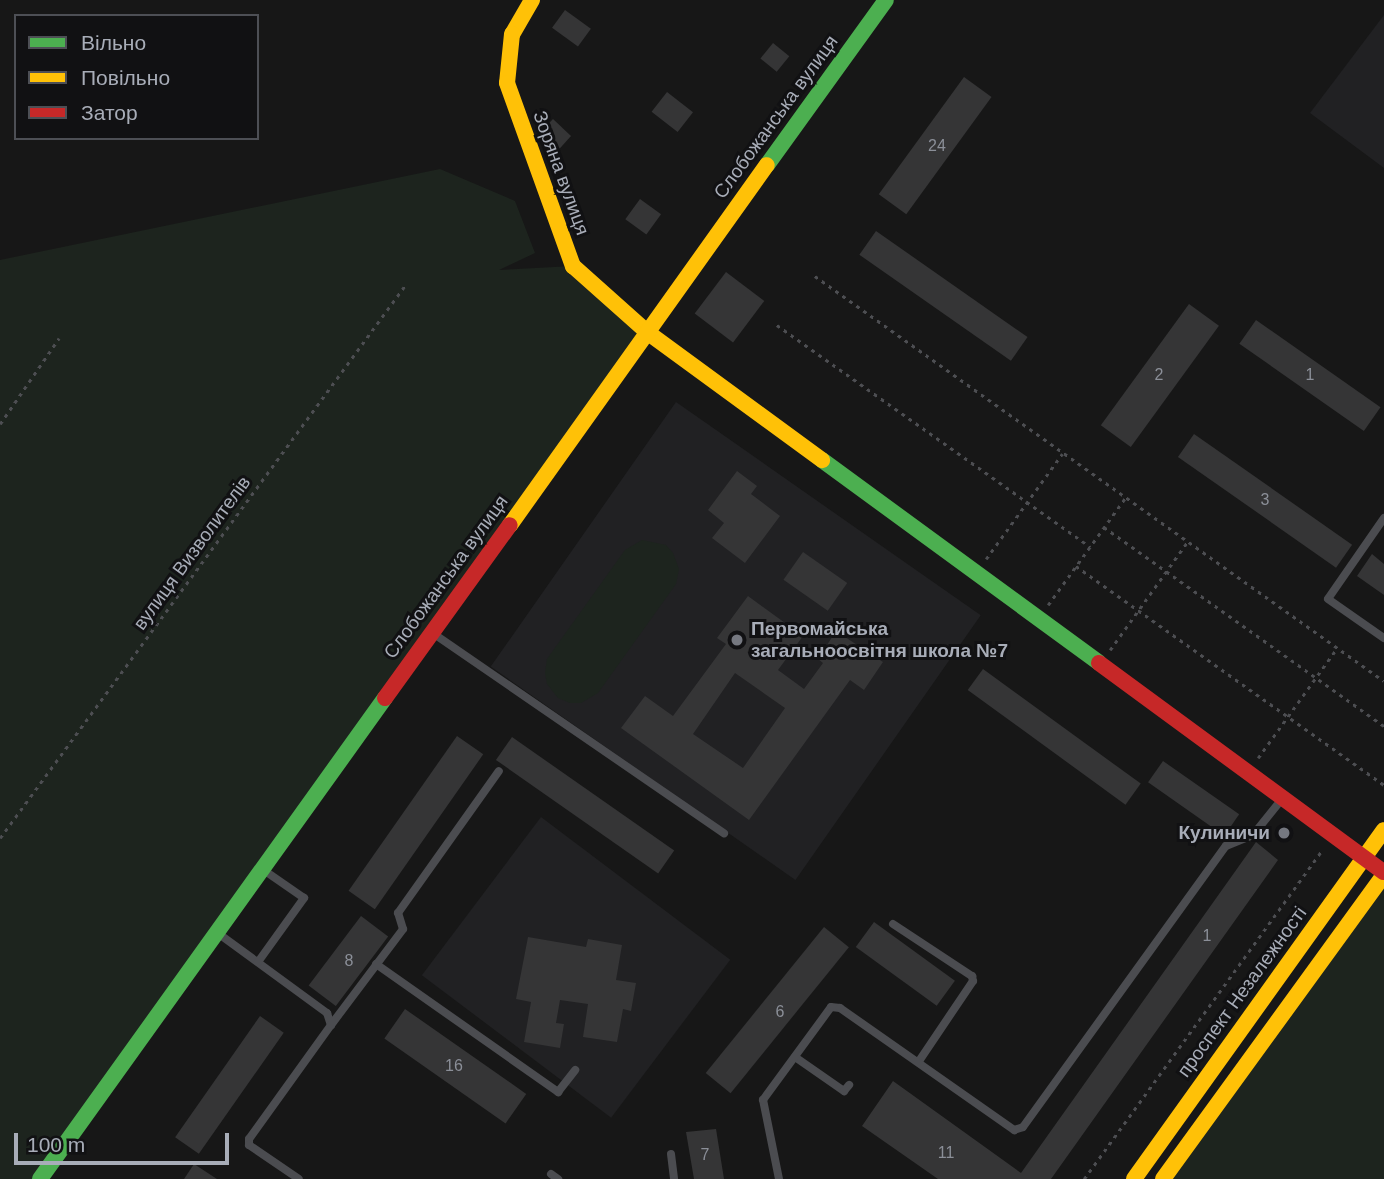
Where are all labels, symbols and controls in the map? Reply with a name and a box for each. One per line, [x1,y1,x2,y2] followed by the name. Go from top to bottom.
[14,14,259,140] legend
[81,31,146,54] text: Вільно
[709,31,843,203] street label: Слобожанська вулиця
[81,66,170,89] text: Повільно
[81,101,138,124] text: Затор
[528,108,594,238] street label: Зоряна вулиця
[928,136,946,156] house number: 24
[1155,365,1163,385] house number: 2
[1306,365,1314,385] house number: 1
[129,472,255,634] street label: вулиця Визволителів
[1261,490,1269,510] house number: 3
[379,491,513,663] street label: Слобожанська вулиця
[751,618,1008,662] place label: Первомайська загальноосвітня школа №7
[729,632,745,648] marker: Первомайська загальноосвітня школа №7
[1178,822,1270,844] place label: Кулиничи
[1276,825,1292,841] marker: Кулиничи
[1173,902,1311,1082] street label: проспект Незалежності
[1203,926,1211,946] house number: 1
[345,951,353,971] house number: 8
[776,1002,784,1022] house number: 6
[445,1056,463,1076] house number: 16
[18,1120,233,1164] scale bar
[27,1133,85,1156] text: 100 m
[938,1143,954,1163] house number: 11
[701,1145,709,1165] house number: 7

